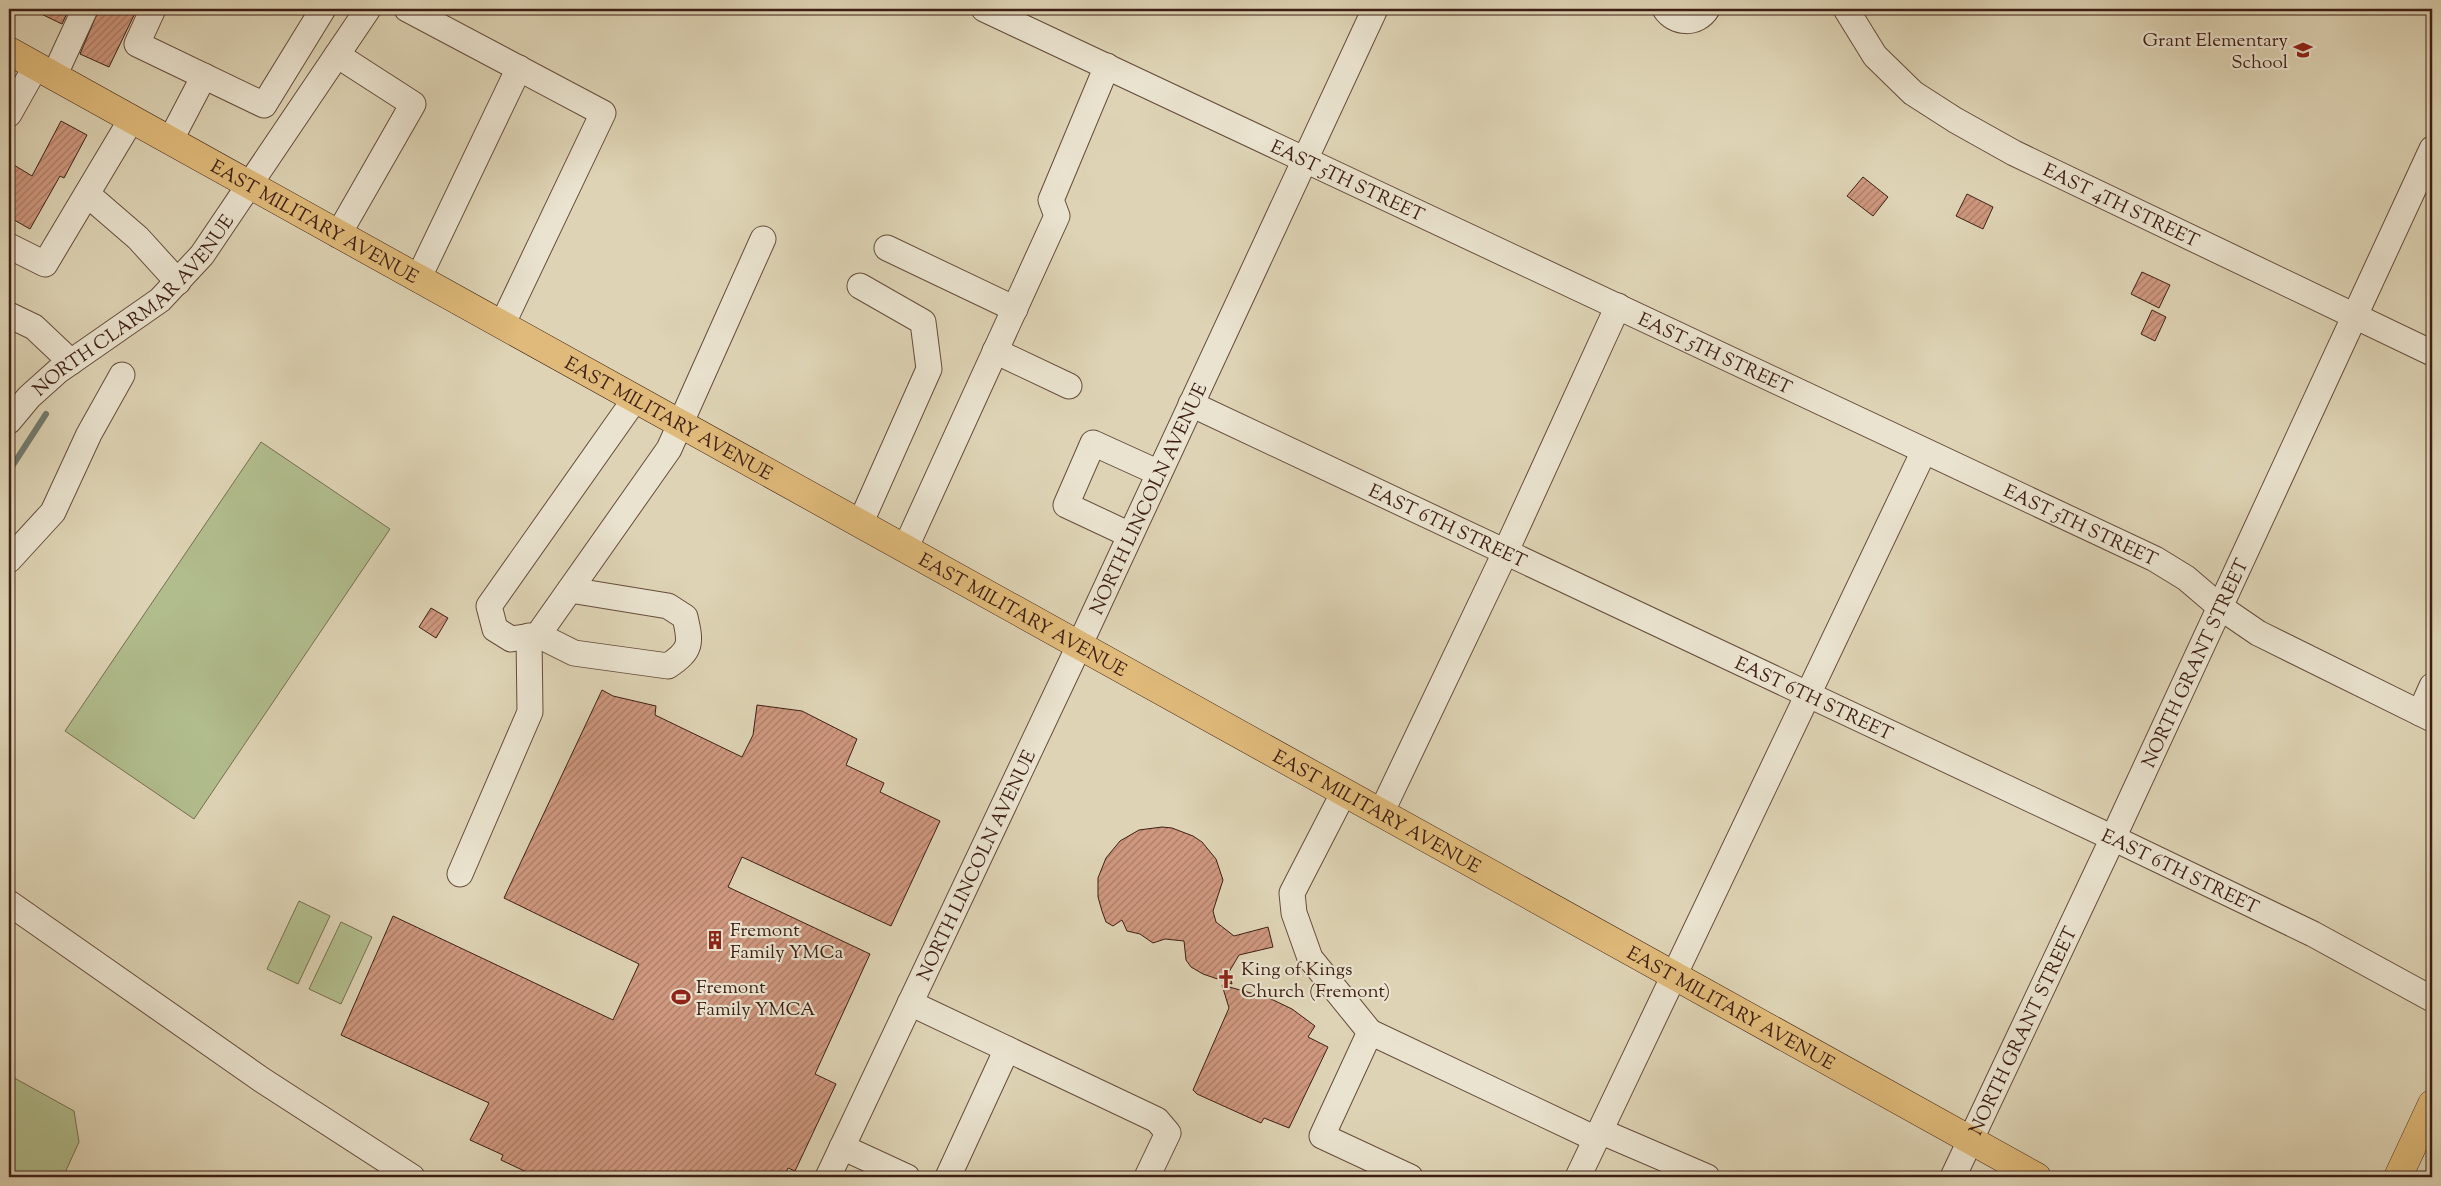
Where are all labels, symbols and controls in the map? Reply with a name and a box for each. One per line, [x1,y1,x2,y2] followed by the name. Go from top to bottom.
[2143,28,2289,77] place label: Grant Elementary School
[2292,39,2314,61] school or university icon: Grant Elementary School
[1265,134,1428,230] street label: EAST 5TH STREET
[205,154,423,292] street label: EAST MILITARY AVENUE
[2038,158,2203,256] street label: EAST 4TH STREET
[27,209,242,404] street label: NORTH CLARMAR AVENUE
[1633,307,1796,403] street label: EAST 5TH STREET
[559,351,777,489] street label: EAST MILITARY AVENUE
[1084,379,1216,620] street label: NORTH LINCOLN AVENUE
[1363,478,1530,576] street label: EAST 6TH STREET
[1998,479,2161,574] street label: EAST 5TH STREET
[913,548,1131,685] street label: EAST MILITARY AVENUE
[2136,555,2257,773] street label: NORTH GRANT STREET
[1730,651,1897,749] street label: EAST 6TH STREET
[1267,744,1486,882] street label: EAST MILITARY AVENUE
[911,746,1044,986] street label: NORTH LINCOLN AVENUE
[2096,823,2263,922] street label: EAST 6TH STREET
[730,918,843,967] place label: Fremont Family YMCa
[1964,923,2085,1140] street label: NORTH GRANT STREET
[704,929,726,951] building icon: Fremont Family YMCa
[1621,941,1840,1078] street label: EAST MILITARY AVENUE
[1241,957,1390,1006] place label: King of Kings Church (Fremont)
[1215,968,1237,990] church icon: King of Kings Church (Fremont)
[696,975,816,1024] place label: Fremont Family YMCA
[670,986,692,1008] sports icon: Fremont Family YMCA

